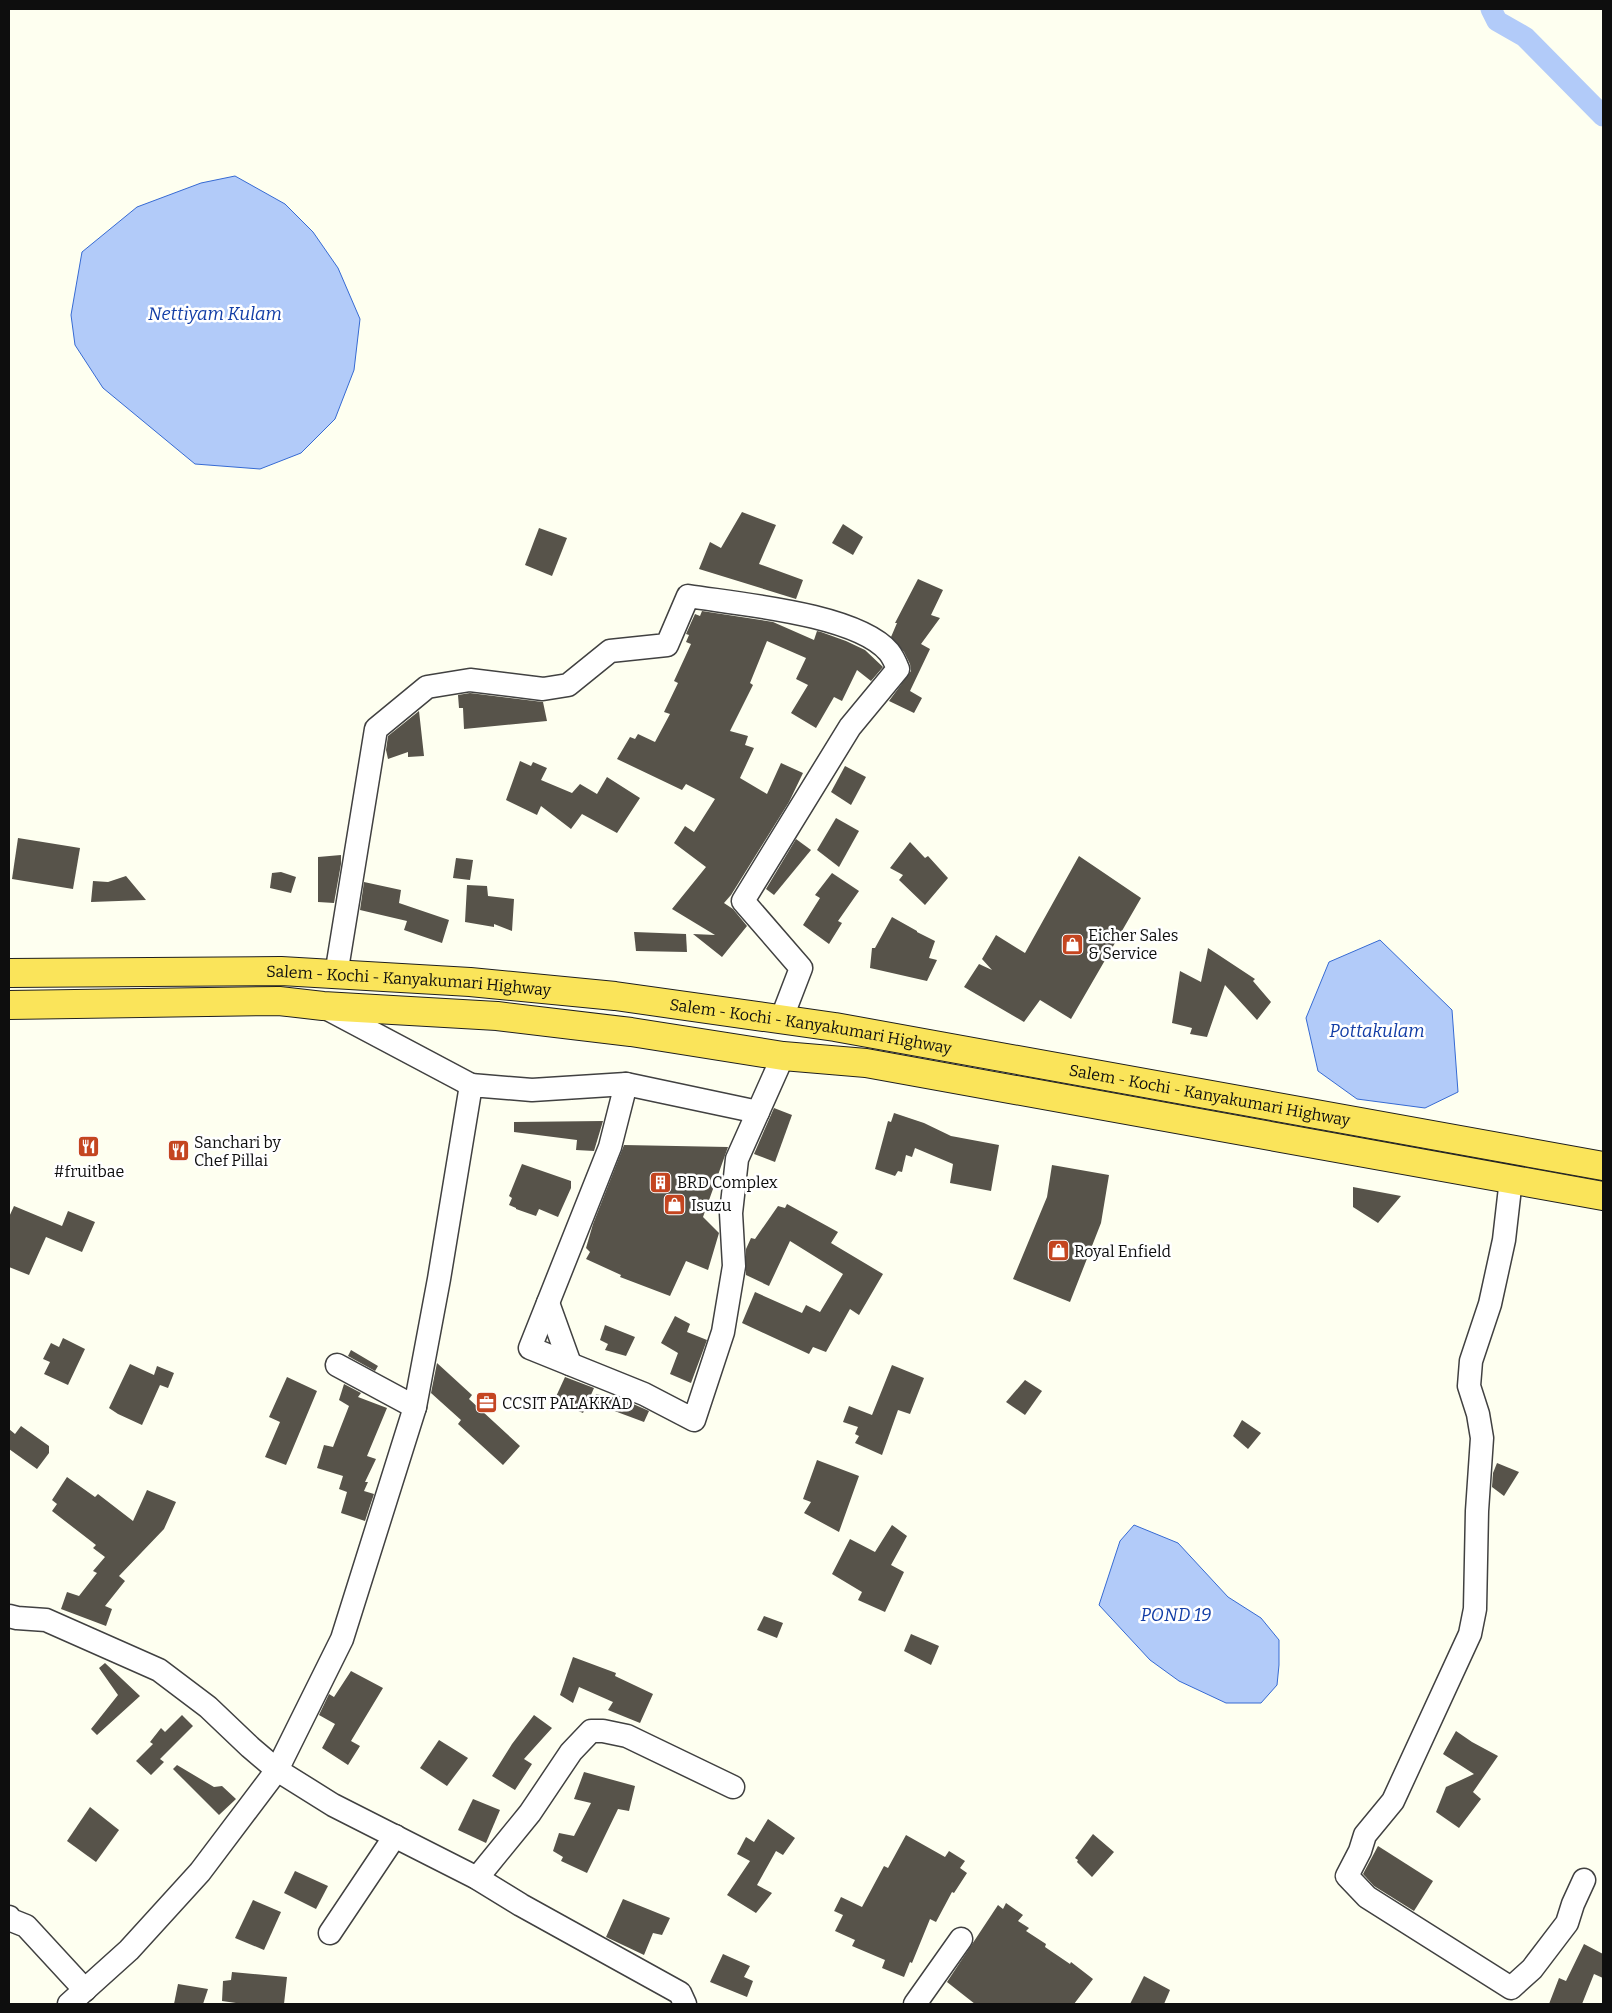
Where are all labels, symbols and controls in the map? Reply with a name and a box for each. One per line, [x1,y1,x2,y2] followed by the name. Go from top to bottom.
[148,303,282,325] water label: Nettiyam Kulam
[1088,926,1178,963] place label: Eicher Sales & Service
[1060,932,1084,956] shop icon: Eicher Sales & Service
[266,962,552,1000] street label: Salem - Kochi - Kanyakumari Highway
[668,995,954,1058] street label: Salem - Kochi - Kanyakumari Highway
[1329,1020,1425,1042] water label: Pottakulam
[1068,1061,1352,1130] street label: Salem - Kochi - Kanyakumari Highway
[194,1133,281,1170] place label: Sanchari by Chef Pillai
[77,1135,101,1159] restaurant icon: #fruitbae
[166,1139,190,1163] restaurant icon: Sanchari by Chef Pillai
[54,1162,124,1181] place label: #fruitbae
[649,1170,673,1194] building icon: BRD Complex
[677,1173,778,1192] place label: BRD Complex
[663,1193,687,1217] shop icon: Isuzu
[691,1196,731,1215] place label: Isuzu
[1046,1239,1070,1263] shop icon: Royal Enfield
[1074,1242,1172,1261] place label: Royal Enfield
[474,1391,498,1415] office icon: CCSIT PALAKKAD
[502,1394,633,1413] place label: CCSIT PALAKKAD
[1141,1604,1211,1626] water label: POND 19

